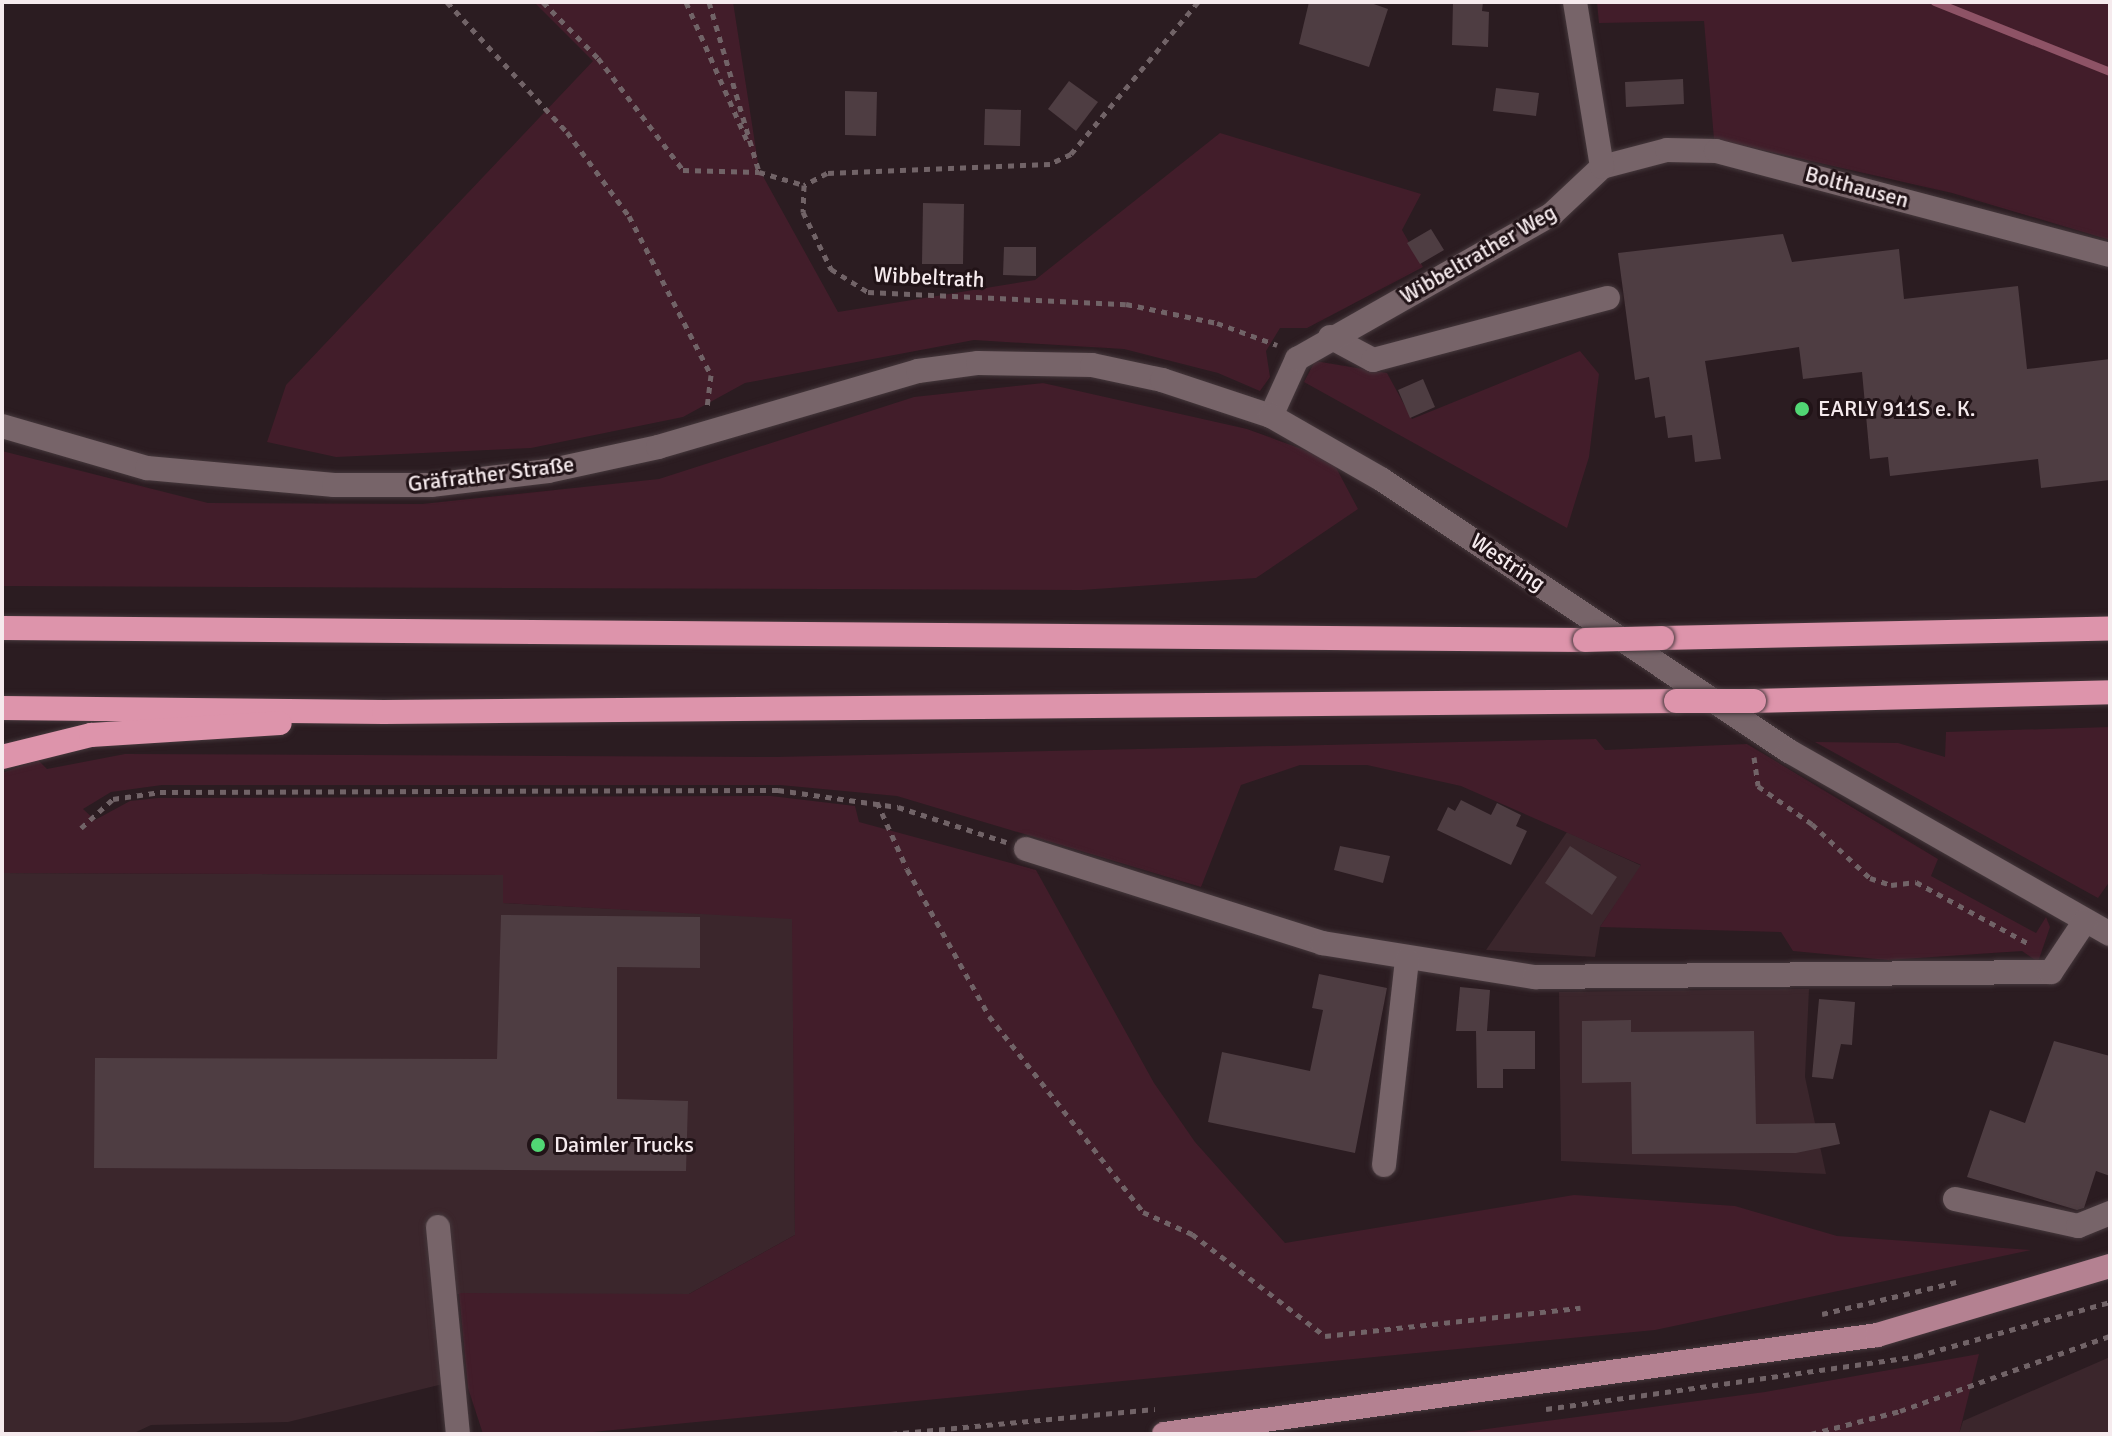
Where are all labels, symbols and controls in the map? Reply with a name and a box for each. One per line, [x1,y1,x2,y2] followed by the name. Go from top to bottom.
[1802,160,1912,214] street label: Bolthausen
[1395,199,1561,309] street label: Wibbeltrather Weg
[873,261,985,293] street label: Wibbeltrath
[1818,396,1976,422] place label: EARLY 911S e. K.
[1793,400,1811,418] marker: EARLY 911S e. K.
[406,451,576,497] street label: Gräfrather Straße
[1466,528,1550,596] street label: Westring
[554,1132,694,1158] place label: Daimler Trucks
[529,1136,547,1154] marker: Daimler Trucks

